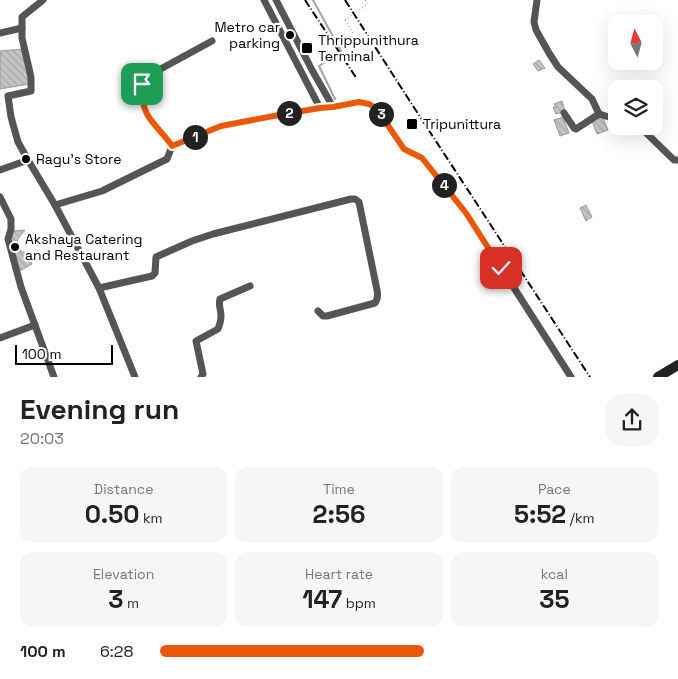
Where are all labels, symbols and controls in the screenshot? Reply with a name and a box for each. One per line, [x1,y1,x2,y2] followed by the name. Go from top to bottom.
[608,15,662,70] north arrow
[608,15,663,135] map controls
[214,18,280,52] place label: Metro car parking
[284,29,296,41] marker: Metro car parking
[318,31,419,65] place label: Thrippunithura Terminal
[300,41,314,55] marker: Thrippunithura Terminal
[121,63,163,105] pin
[128,70,156,98] icon: arrive
[608,80,663,135] button: layers
[276,100,302,126] pin: 2
[368,102,394,126] pin: 3
[285,104,294,122] text: 2
[377,105,386,123] text: 3
[423,115,501,133] place label: Tripunittura
[405,117,419,131] marker: Tripunittura
[182,124,208,150] pin: 1
[192,128,199,146] text: 1
[36,150,121,168] place label: Ragu's Store
[20,153,32,165] marker: Ragu's Store
[432,172,456,198] pin: 4
[440,176,449,194] text: 4
[25,230,143,264] place label: Akshaya Catering and Restaurant
[9,241,21,253] marker: Akshaya Catering and Restaurant
[480,247,522,289] pin
[487,254,515,282] icon: check
[15,342,112,365] scale bar
[22,345,61,363] text: 100 m
[20,391,179,427] text: Evening run
[606,394,658,446] button: share
[20,428,64,449] text: 20:03
[94,480,153,498] text: Distance
[323,480,355,498] text: Time
[538,480,571,498] text: Pace
[85,498,139,530] text: 0.50
[313,498,365,530] text: 2:56
[514,498,566,530] text: 5:52
[139,509,163,527] text: km
[566,509,595,527] text: /km
[93,565,154,583] text: Elevation
[305,565,373,583] text: Heart rate
[541,565,568,583] text: kcal
[108,583,123,615] text: 3
[302,583,342,615] text: 147
[539,583,569,615] text: 35
[123,594,139,612] text: m
[342,594,376,612] text: bpm
[20,641,66,662] text: 100 m
[100,641,133,662] text: 6:28

